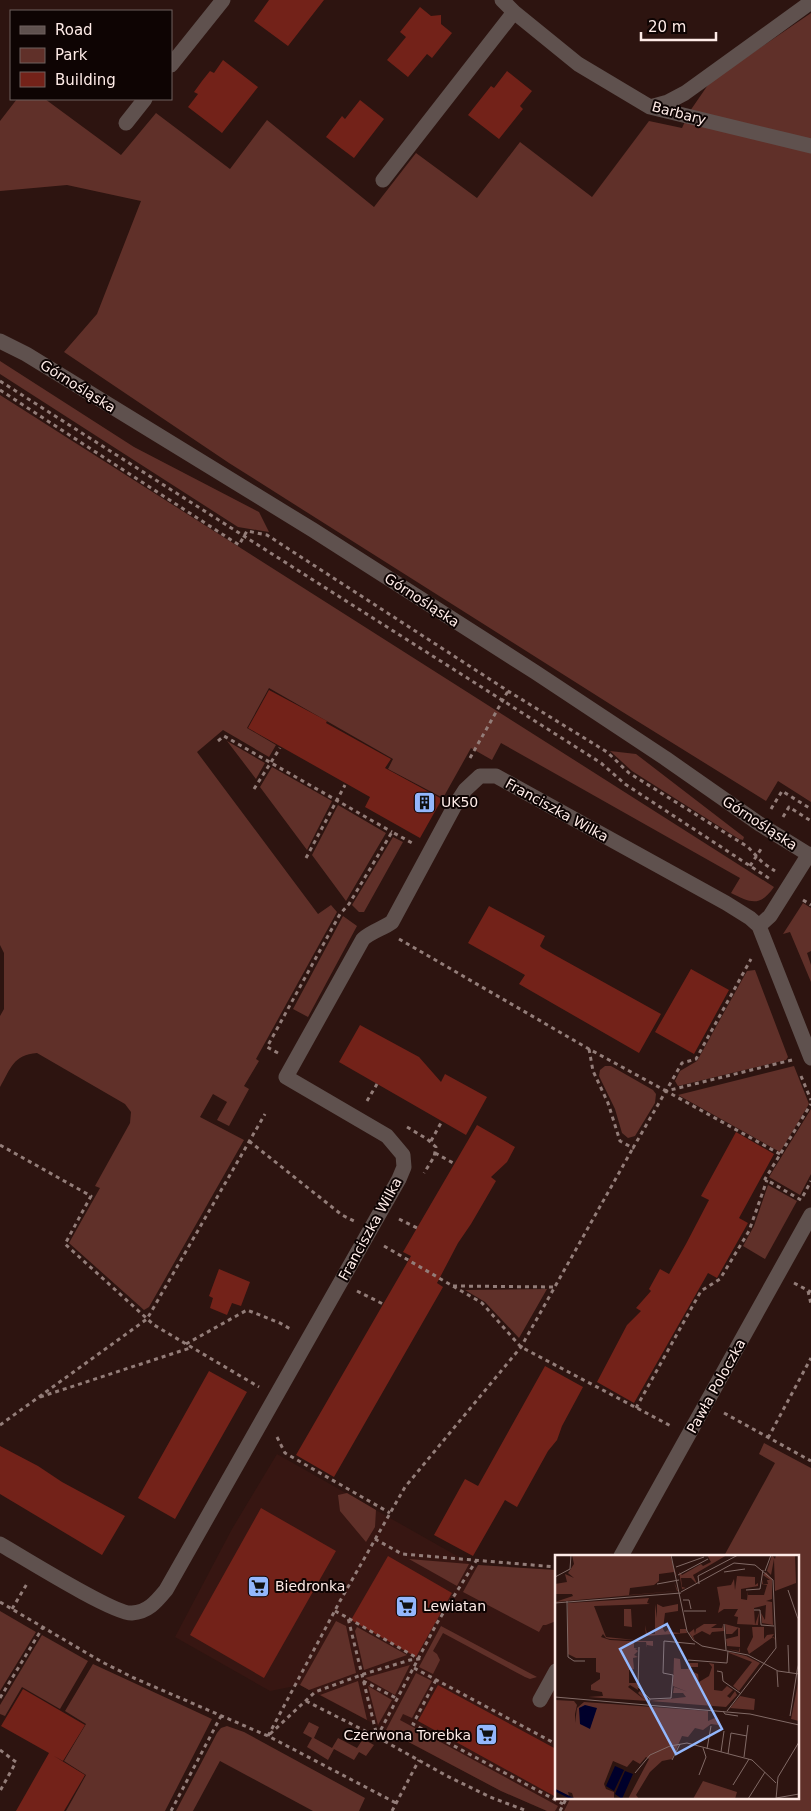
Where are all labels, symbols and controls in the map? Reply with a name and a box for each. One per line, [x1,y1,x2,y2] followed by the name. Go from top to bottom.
[10,10,172,100] legend
[641,10,716,42] scale bar
[648,18,686,36] text: 20 m
[55,21,93,39] text: Road
[55,46,88,64] text: Park
[55,71,116,89] text: Building
[650,98,708,128] street label: Barbary
[37,356,119,416] street label: Górnośląska
[382,570,462,630] street label: Górnośląska
[503,775,611,845] street label: Franciszka Wilka
[413,790,437,814] building icon: UK50
[720,793,800,853] street label: Górnośląska
[441,794,478,810] place label: UK50
[335,1175,405,1283] street label: Franciszka Wilka
[683,1336,749,1436] street label: Pawła Poloczka
[555,1555,798,1798] inset map
[247,1574,271,1598] supermarket icon: Biedronka
[275,1578,345,1594] place label: Biedronka
[395,1594,419,1618] supermarket icon: Lewiatan
[423,1598,486,1614] place label: Lewiatan
[475,1723,499,1747] supermarket icon: Czerwona Torebka
[343,1727,471,1743] place label: Czerwona Torebka

